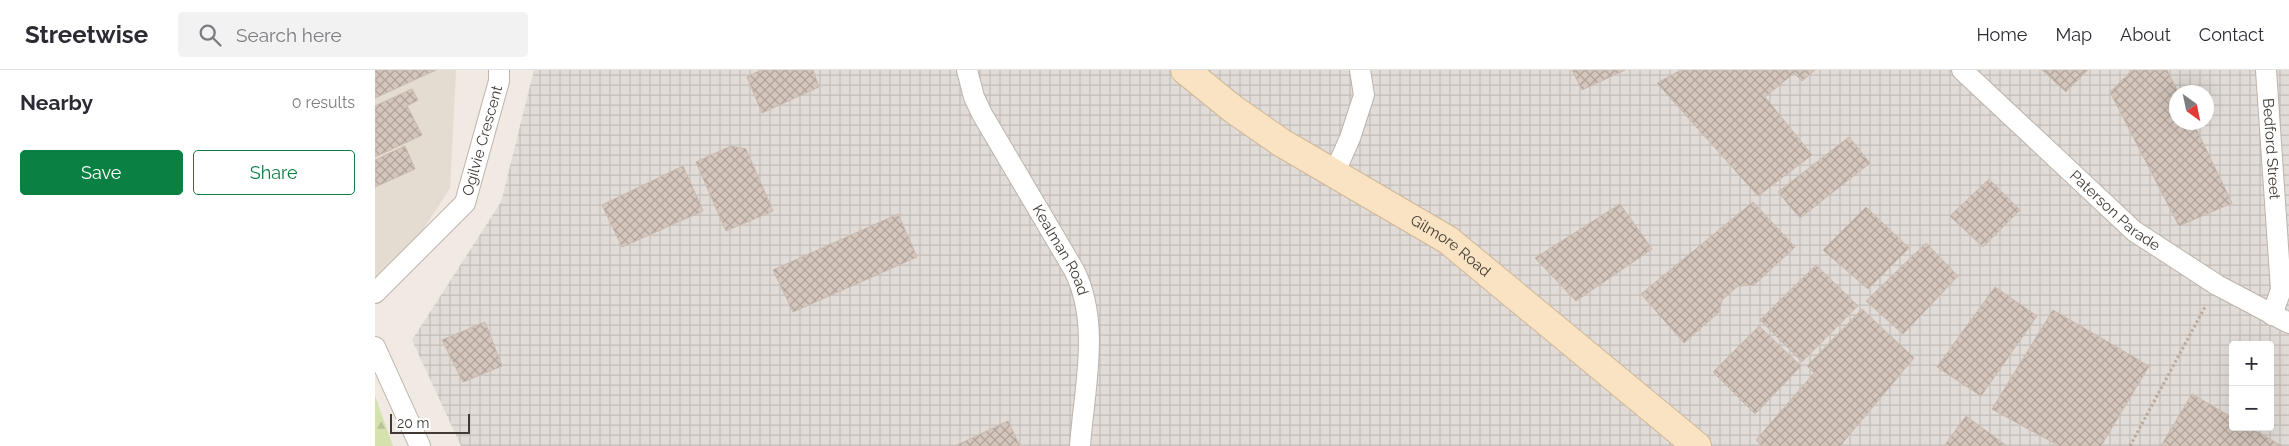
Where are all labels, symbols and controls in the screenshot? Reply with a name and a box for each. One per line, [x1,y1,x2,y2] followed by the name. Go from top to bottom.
[178,12,528,57] search box
[25,20,148,49] text: Streetwise
[196,21,224,49] icon: search
[236,24,342,46] text: Search here
[1976,24,2027,45] text: Home
[2055,24,2092,45] text: Map
[2120,24,2171,45] text: About
[2199,24,2264,45] text: Contact
[458,83,506,198] street label: Ogilvie Crescent
[2169,85,2214,130] north arrow
[20,90,93,115] text: Nearby
[292,93,355,112] text: 0 results
[2259,97,2284,200] street label: Bedford Street
[20,150,183,195] button: Save
[193,150,355,195] button: Share
[2066,167,2164,255] street label: Paterson Parade
[1029,201,1092,297] street label: Kealman Road
[1407,211,1494,280] street label: Gilmore Road
[2229,341,2274,431] map controls
[2229,341,2274,386] button: +
[2229,386,2274,431] button: −
[390,411,470,434] scale bar
[397,415,429,431] text: 20 m

